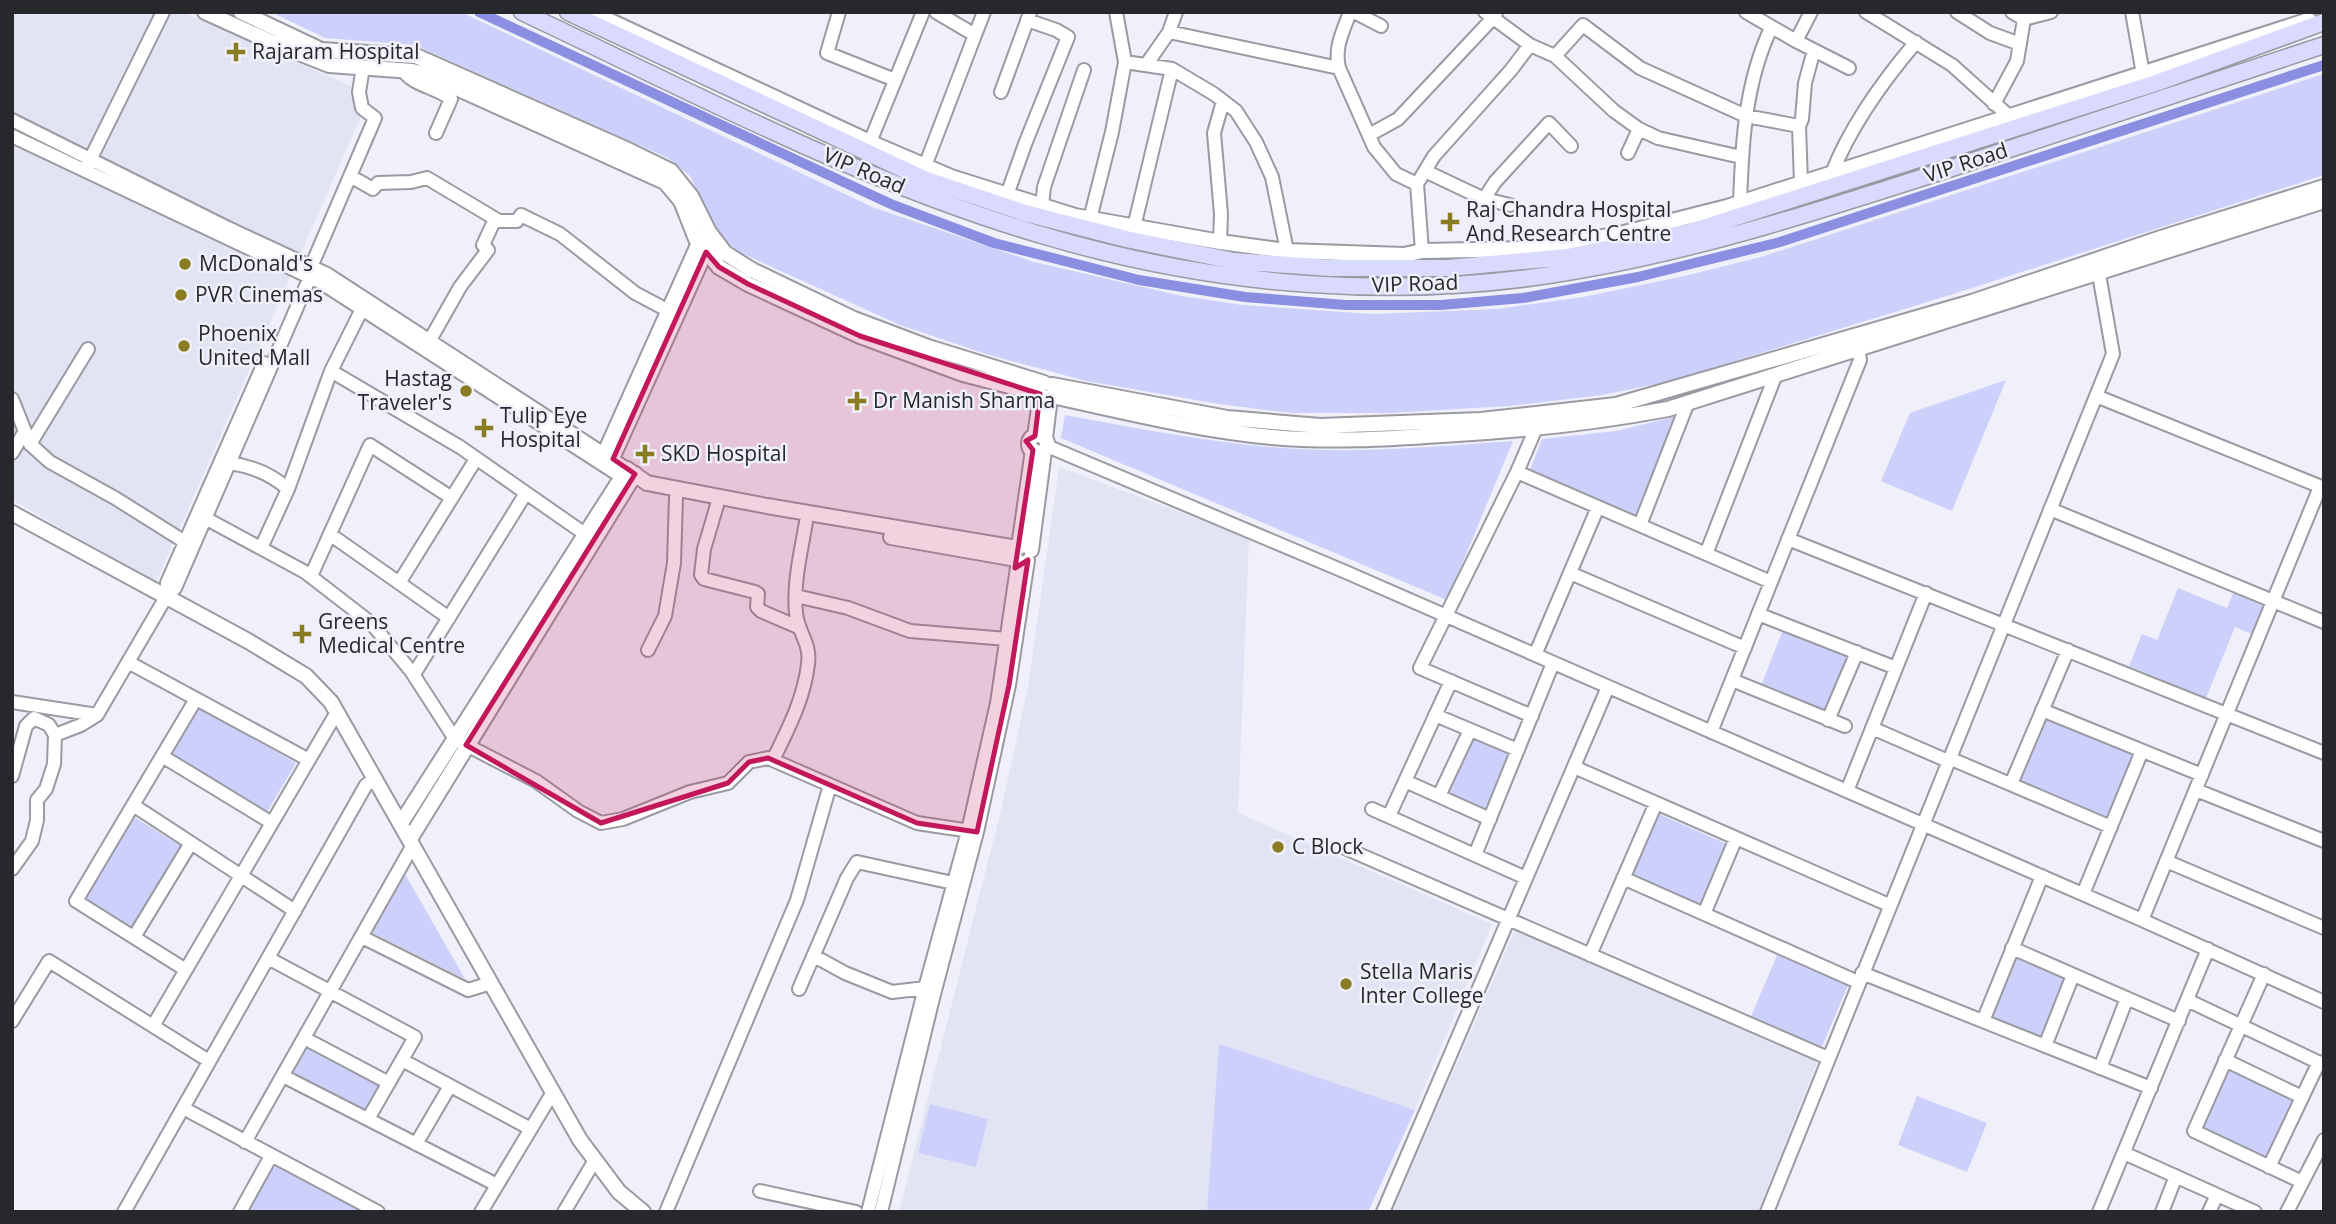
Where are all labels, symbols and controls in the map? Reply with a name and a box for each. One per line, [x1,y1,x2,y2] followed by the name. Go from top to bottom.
[252,37,419,65] place label: Rajaram Hospital
[226,42,246,62] marker: Rajaram Hospital
[1920,135,2011,189] street label: VIP Road
[819,140,910,200] street label: VIP Road
[1466,195,1671,247] place label: Raj Chandra Hospital And Research Centre
[1440,212,1460,232] marker: Raj Chandra Hospital And Research Centre
[199,249,313,277] place label: McDonald's
[177,256,193,272] marker: McDonald's
[1371,267,1459,299] street label: VIP Road
[195,280,323,308] place label: PVR Cinemas
[173,287,189,303] marker: PVR Cinemas
[198,319,310,371] place label: Phoenix United Mall
[176,338,192,354] marker: Phoenix United Mall
[358,364,452,416] place label: Hastag Traveler's
[458,383,474,399] marker: Hastag Traveler's
[873,386,1055,414] place label: Dr Manish Sharma
[847,391,867,411] marker: Dr Manish Sharma
[500,401,587,453] place label: Tulip Eye Hospital
[474,418,494,438] marker: Tulip Eye Hospital
[661,439,787,467] place label: SKD Hospital
[635,444,655,464] marker: SKD Hospital
[318,607,465,659] place label: Greens Medical Centre
[292,624,312,644] marker: Greens Medical Centre
[1292,832,1363,860] place label: C Block
[1270,839,1286,855] marker: C Block
[1360,957,1484,1009] place label: Stella Maris Inter College
[1338,976,1354,992] marker: Stella Maris Inter College

